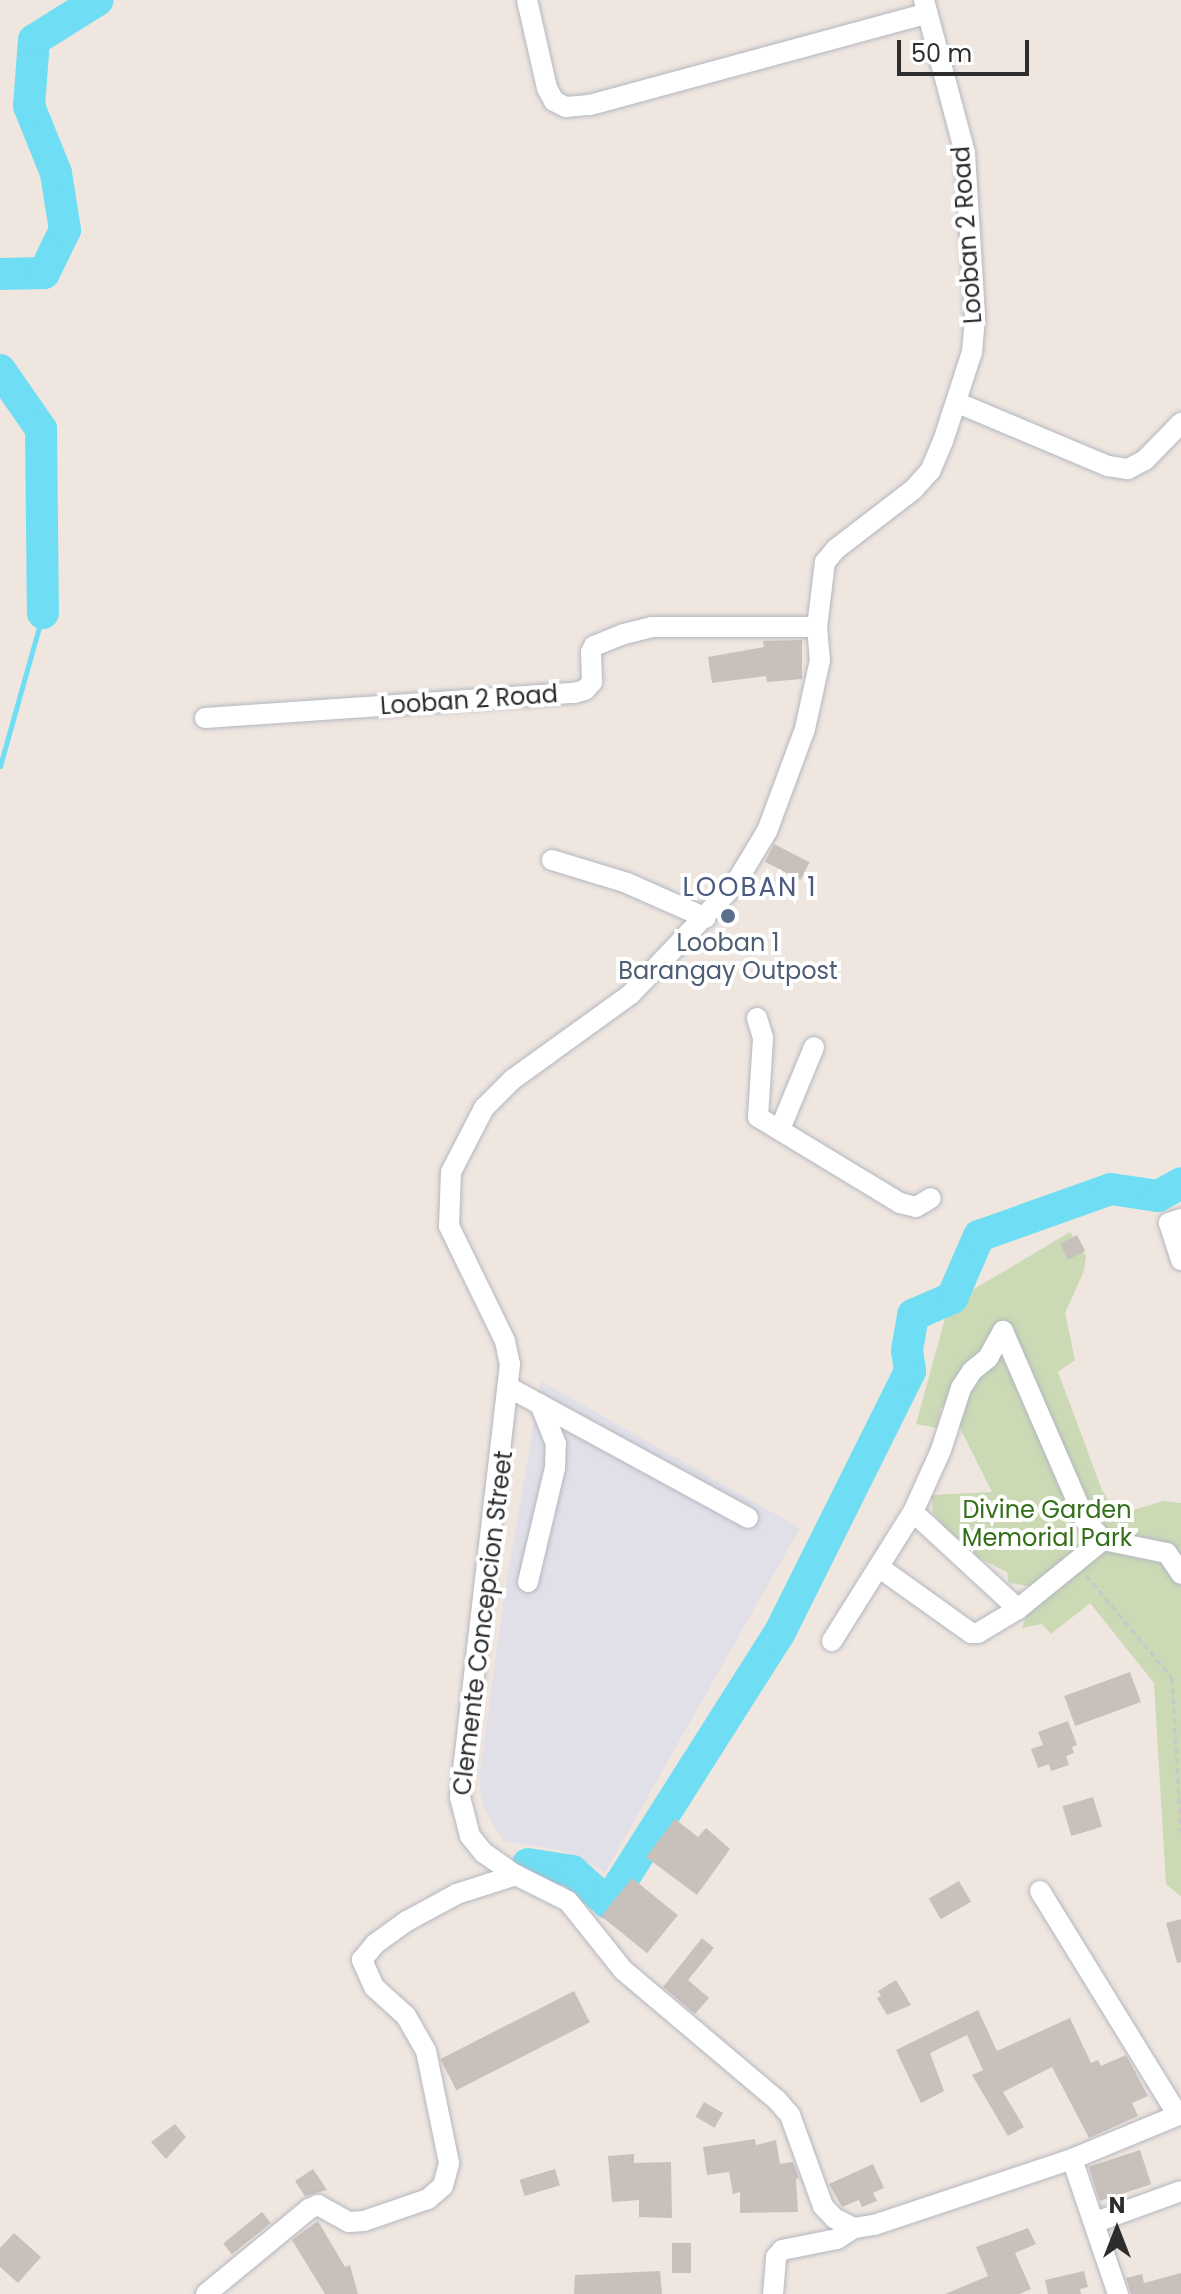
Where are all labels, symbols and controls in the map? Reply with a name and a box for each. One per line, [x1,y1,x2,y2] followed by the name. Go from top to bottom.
[901,24,1033,74] scale bar
[911,37,972,70] text: 50 m
[946,145,988,325] street label: Looban 2 Road
[379,679,559,721] street label: Looban 2 Road
[682,872,818,904] district label: LOOBAN 1
[719,907,737,925] marker: Looban 1 Barangay Outpost
[618,929,838,985] place label: Looban 1 Barangay Outpost
[448,1449,518,1797] street label: Clemente Concepcion Street
[962,1496,1132,1552] park label: Divine Garden Memorial Park
[1077,2190,1157,2270] north arrow
[1109,2190,1125,2221] text: N

